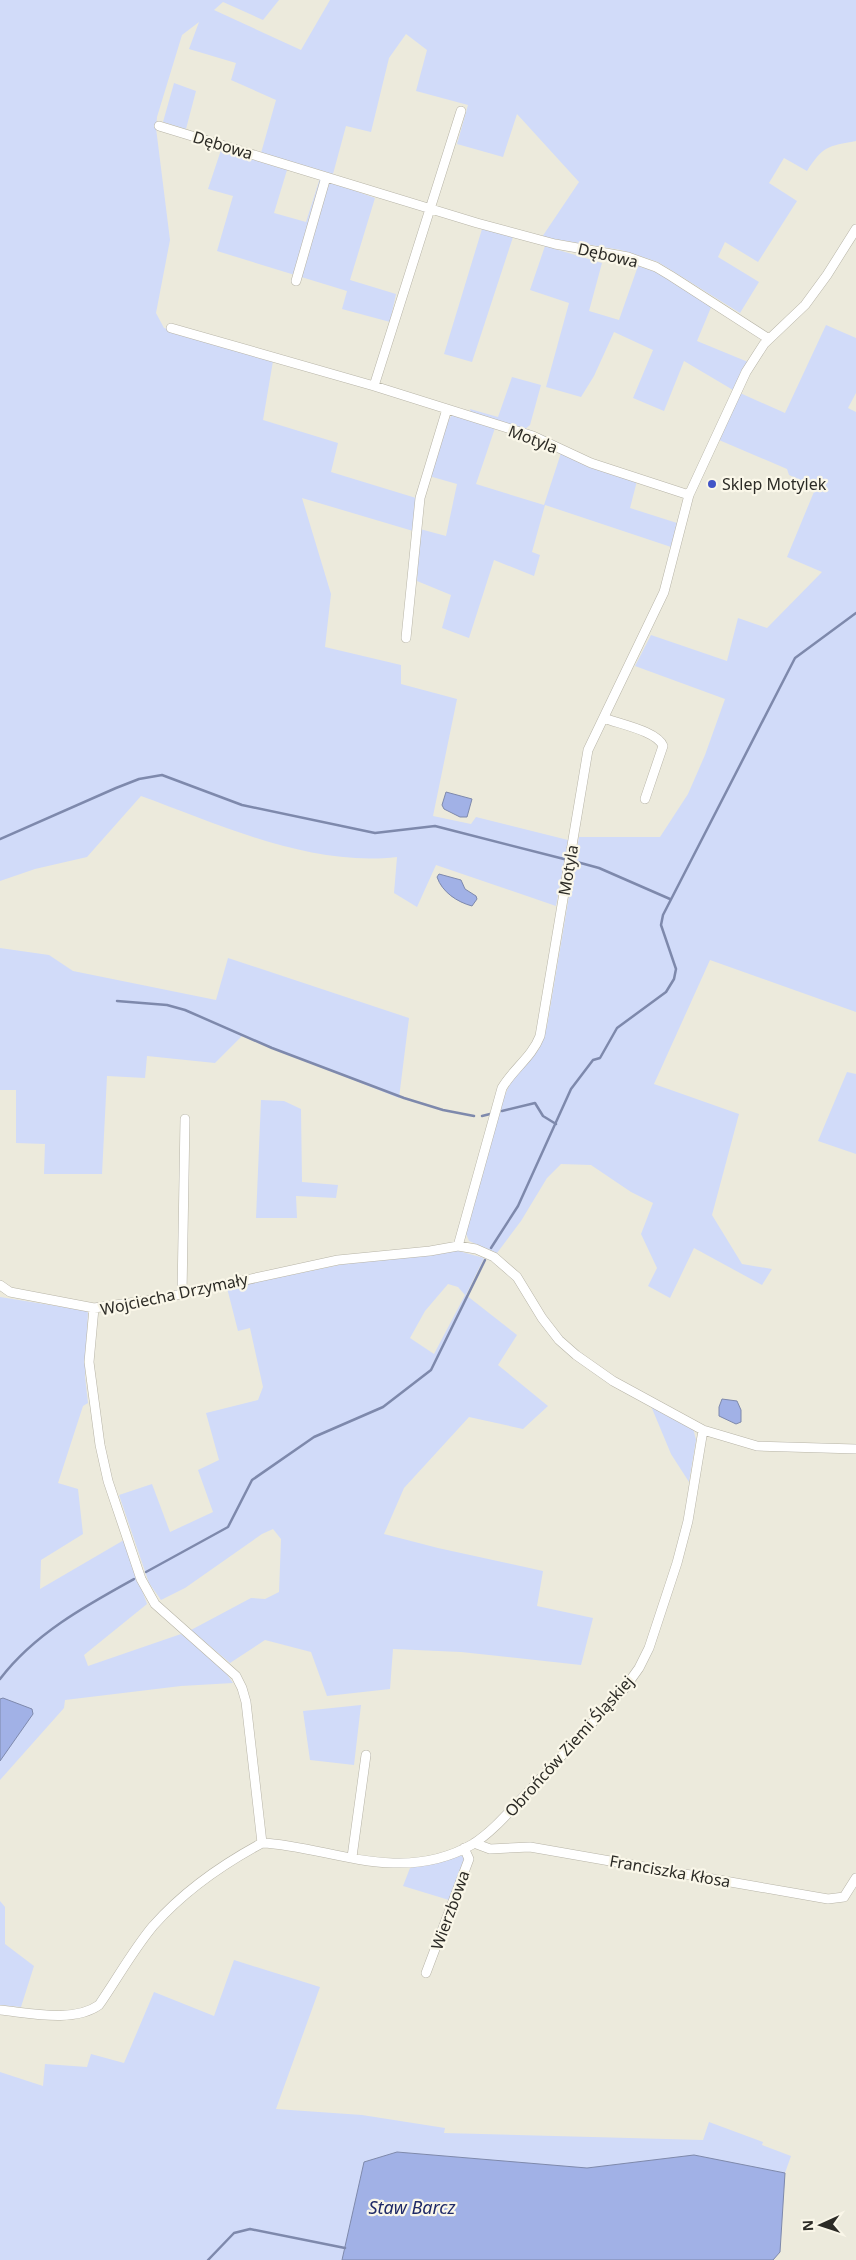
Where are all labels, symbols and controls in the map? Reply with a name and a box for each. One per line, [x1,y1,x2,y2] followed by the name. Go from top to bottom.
[190,125,256,165] street label: Dębowa
[576,237,640,273] street label: Dębowa
[505,420,561,458] street label: Motyla
[722,473,827,495] place label: Sklep Motylek
[706,478,718,490] marker: Sklep Motylek
[553,843,583,897] street label: Motyla
[98,1267,251,1320] street label: Wojciecha Drzymały
[500,1671,638,1821] street label: Obrońców Ziemi Śląskiej
[608,1850,732,1892] street label: Franciszka Kłosa
[425,1867,475,1953] street label: Wierzbowa
[369,2195,455,2219] water label: Staw Barcz
[796,2200,846,2250] north arrow
[798,2220,817,2232] text: N

